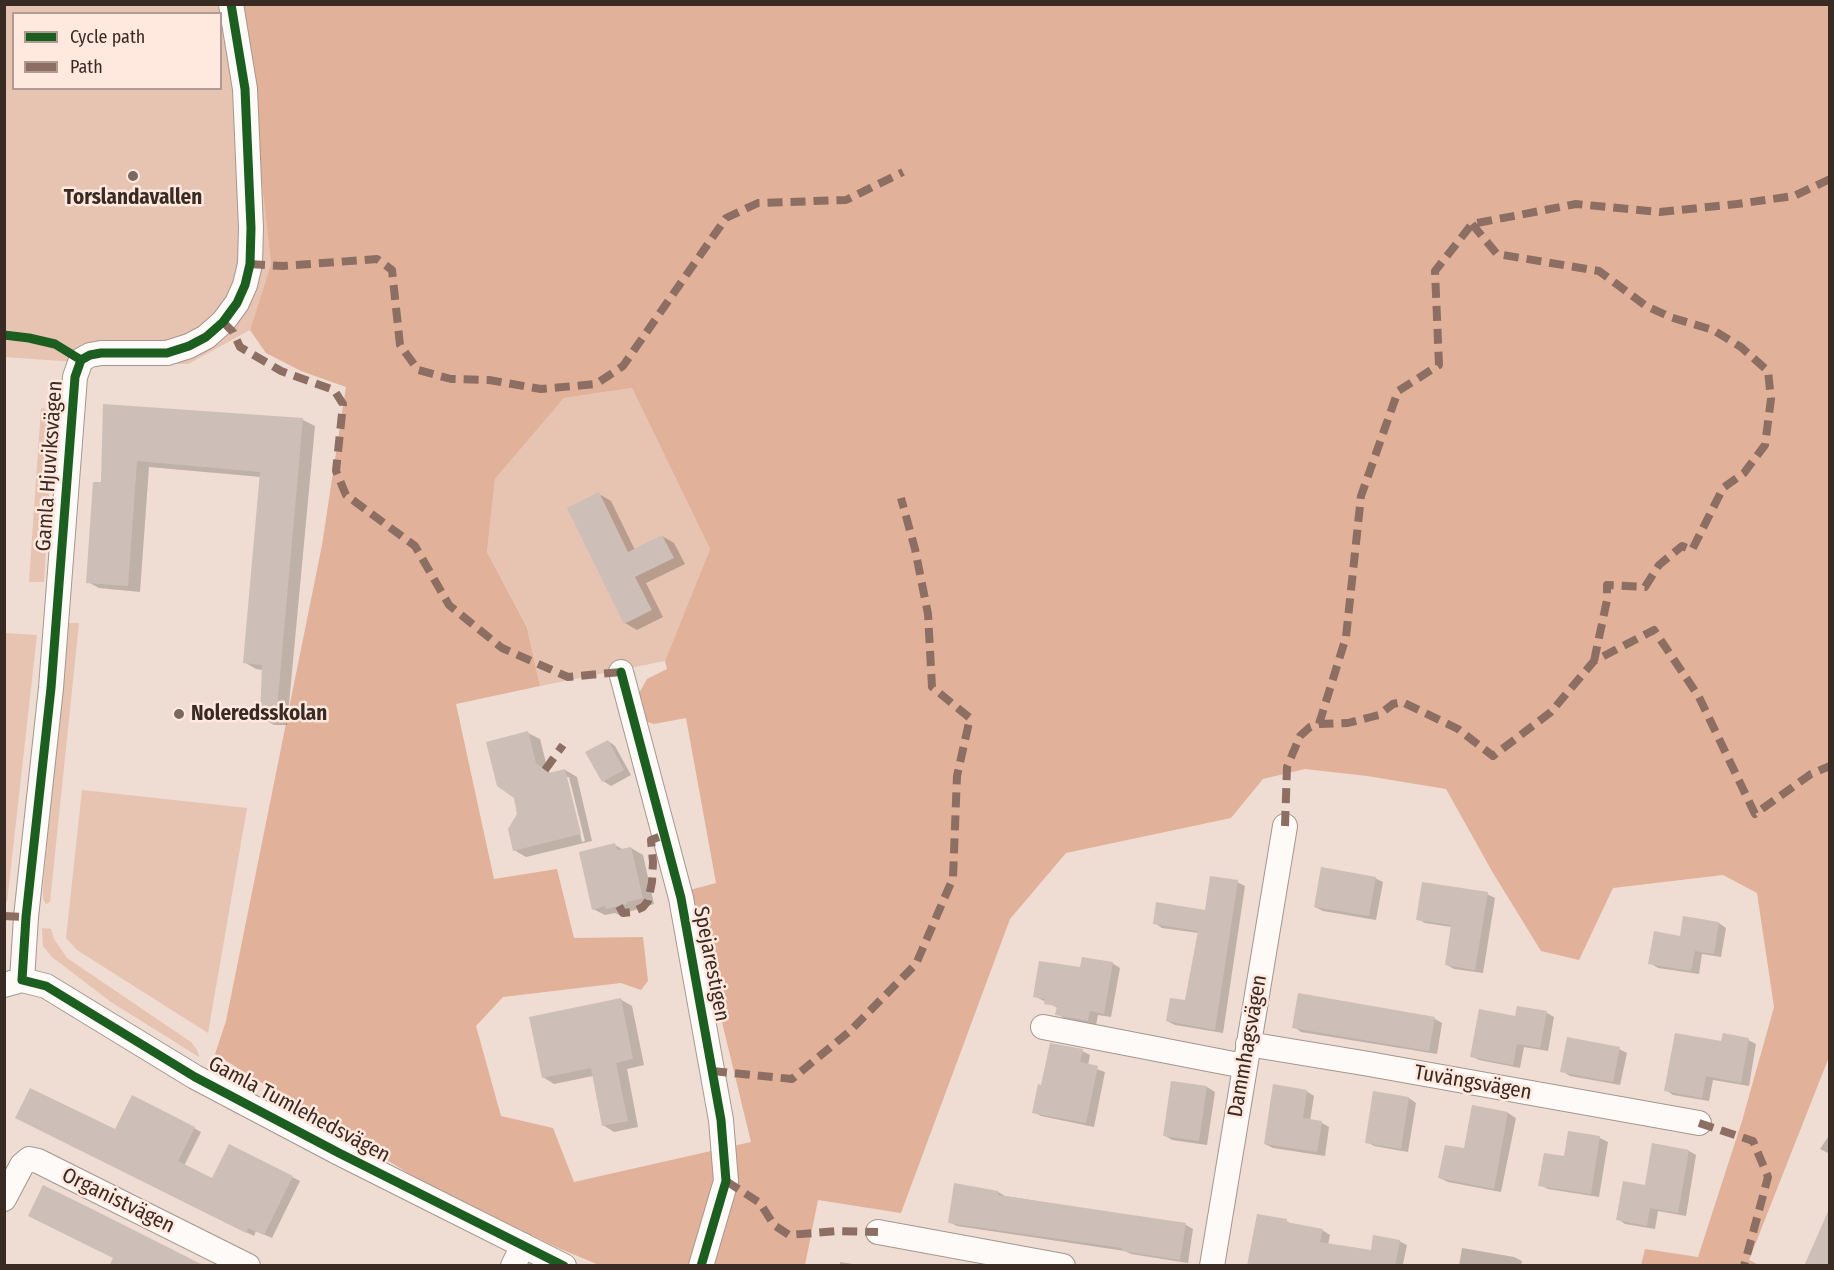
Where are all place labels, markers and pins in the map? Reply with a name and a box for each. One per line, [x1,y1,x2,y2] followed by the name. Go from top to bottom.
[126,169,140,183] marker: Torslandavallen
[64,185,202,211] place label: Torslandavallen
[191,701,327,727] place label: Noleredsskolan
[172,707,186,721] marker: Noleredsskolan

